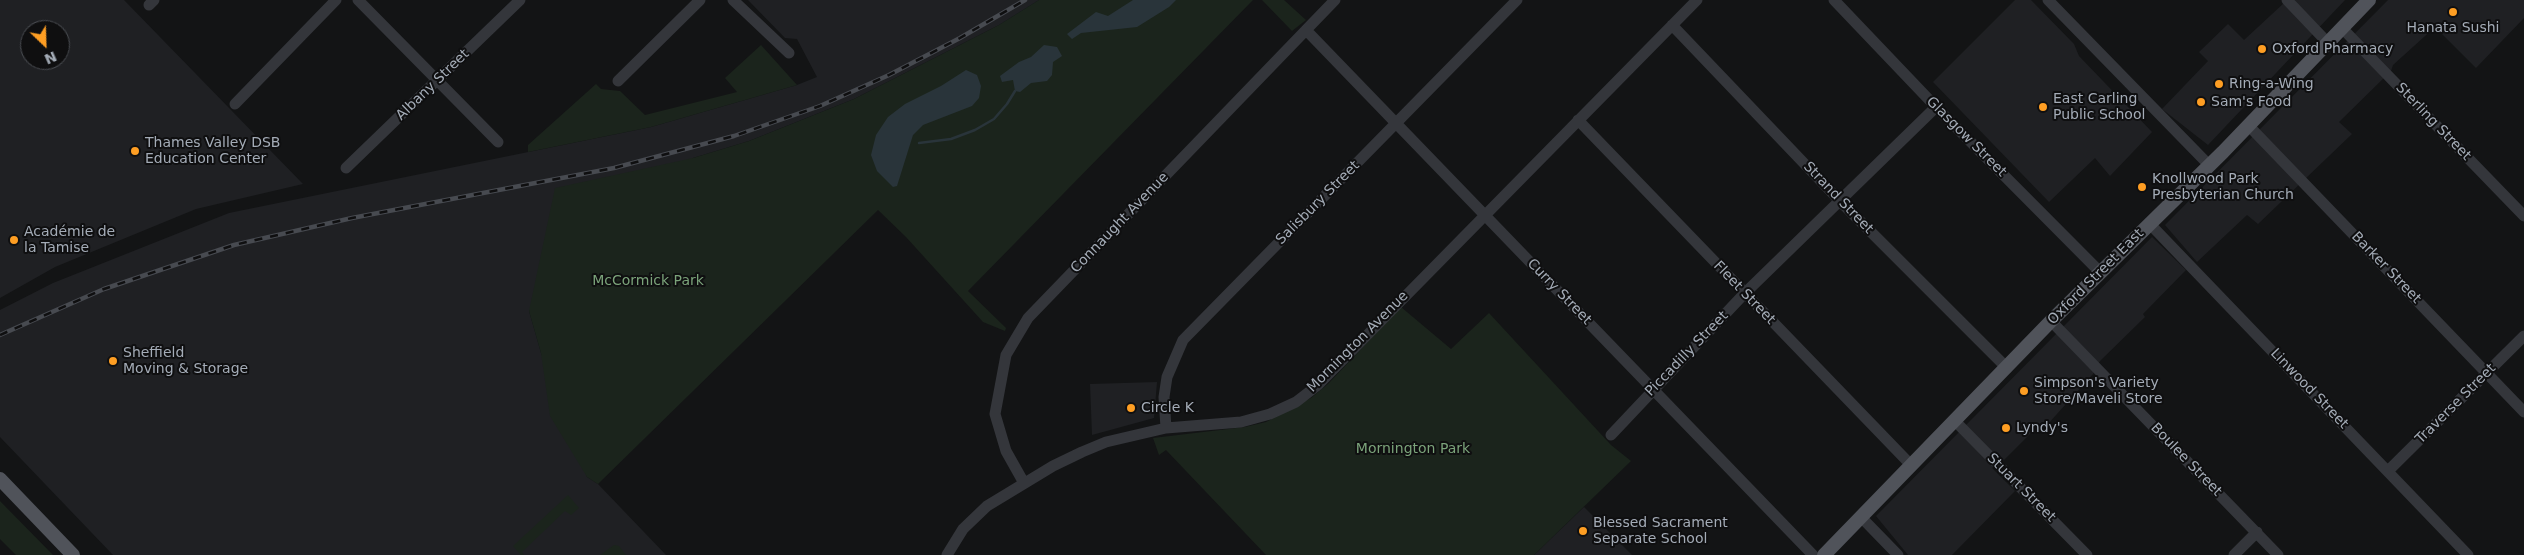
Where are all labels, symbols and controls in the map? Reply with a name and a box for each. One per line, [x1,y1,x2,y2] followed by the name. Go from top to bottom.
[2447,6,2459,18] marker: Hanata Sushi
[20,20,70,70] north arrow
[2407,20,2499,36] place label: Hanata Sushi
[2272,41,2393,57] place label: Oxford Pharmacy
[2256,43,2268,55] marker: Oxford Pharmacy
[393,46,473,124] street label: Albany Street
[42,48,59,67] text: N
[2229,76,2314,92] place label: Ring-a-Wing
[2213,78,2225,90] marker: Ring-a-Wing
[2392,80,2474,164] street label: Sterling Street
[2053,91,2145,124] place label: East Carling Public School
[1922,93,2010,181] street label: Glasgow Street
[2211,94,2291,110] place label: Sam's Food
[2195,96,2207,108] marker: Sam's Food
[2037,101,2049,113] marker: East Carling Public School
[145,135,280,168] place label: Thames Valley DSB Education Center
[129,145,141,157] marker: Thames Valley DSB Education Center
[1273,158,1363,248] street label: Salisbury Street
[1799,159,1877,237] street label: Strand Street
[1068,169,1172,277] street label: Connaught Avenue
[2152,171,2294,203] place label: Knollwood Park Presbyterian Church
[2136,181,2148,193] marker: Knollwood Park Presbyterian Church
[24,224,115,256] place label: Académie de la Tamise
[2045,226,2147,328] street label: Oxford Street East
[2348,229,2424,307] street label: Barker Street
[8,234,20,246] marker: Académie de la Tamise
[1523,256,1595,328] street label: Curry Street
[1710,258,1778,328] street label: Fleet Street
[592,273,704,289] park label: McCormick Park
[1304,288,1412,396] street label: Mornington Avenue
[1642,308,1732,400] street label: Piccadilly Street
[123,345,248,378] place label: Sheffield Moving & Storage
[2266,345,2352,433] street label: Linwood Street
[107,355,119,367] marker: Sheffield Moving & Storage
[2412,360,2500,448] street label: Traverse Street
[2034,375,2163,408] place label: Simpson's Variety Store/Maveli Store
[2018,385,2030,397] marker: Simpson's Variety Store/Maveli Store
[1141,400,1194,416] place label: Circle K
[1125,402,1137,414] marker: Circle K
[2016,420,2068,436] place label: Lyndy's
[2147,420,2225,500] street label: Boulee Street
[2000,422,2012,434] marker: Lyndy's
[1356,441,1470,457] park label: Mornington Park
[1983,450,2059,526] street label: Stuart Street
[1593,515,1728,548] place label: Blessed Sacrament Separate School
[1577,525,1589,537] marker: Blessed Sacrament Separate School

